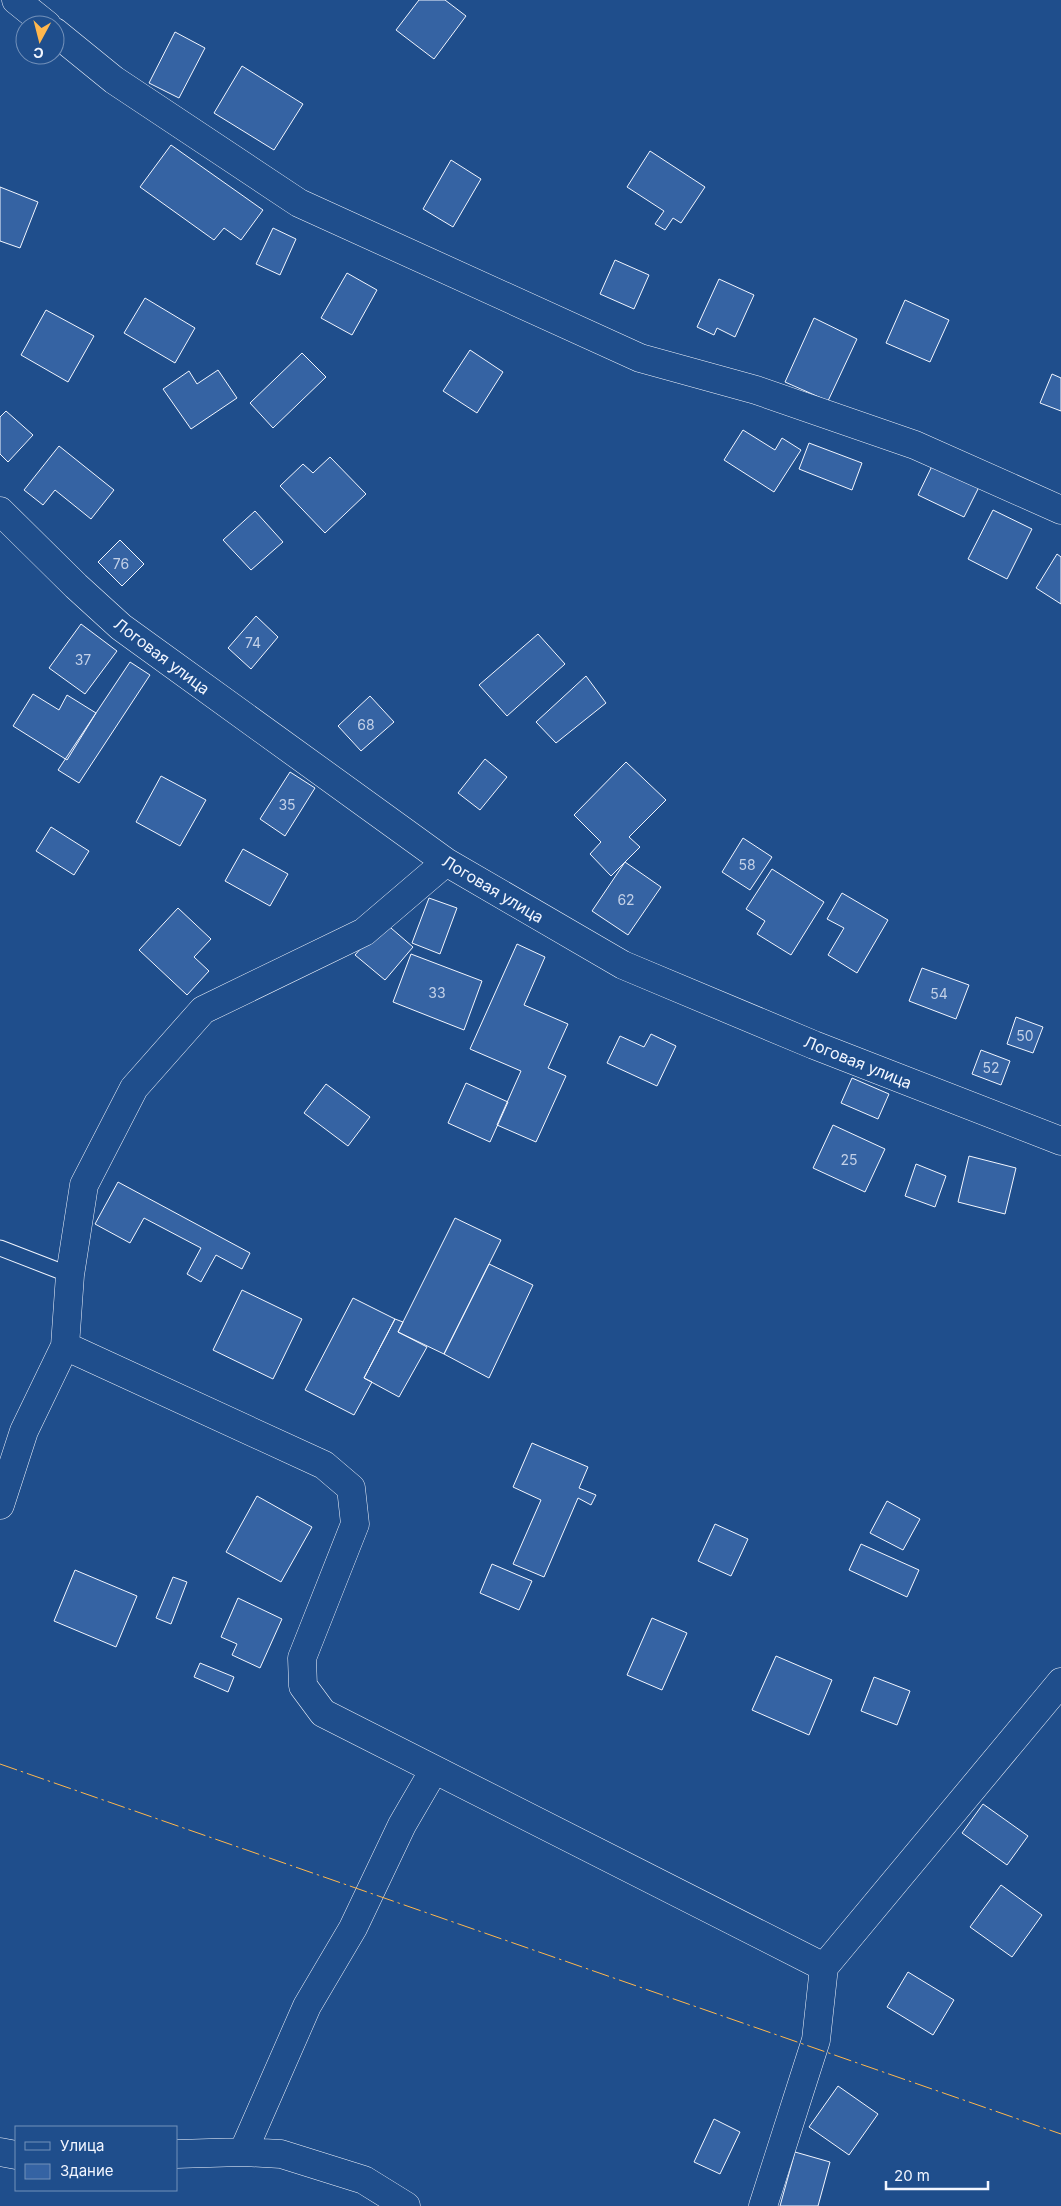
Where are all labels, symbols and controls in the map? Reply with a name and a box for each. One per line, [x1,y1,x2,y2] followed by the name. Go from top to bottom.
[15,15,65,65] north arrow
[32,44,45,62] text: С
[113,555,129,572] house number: 76
[110,613,214,699] street label: Логовая улица
[245,634,261,651] house number: 74
[75,651,91,668] house number: 37
[357,716,375,733] house number: 68
[278,796,296,813] house number: 35
[439,851,547,927] street label: Логовая улица
[738,856,756,873] house number: 58
[617,891,635,908] house number: 62
[428,984,446,1001] house number: 33
[930,985,948,1002] house number: 54
[1016,1027,1034,1044] house number: 50
[801,1031,915,1093] street label: Логовая улица
[982,1059,1000,1076] house number: 52
[840,1151,858,1168] house number: 25
[15,2126,178,2191] legend
[60,2136,104,2155] text: Улица
[886,2158,988,2190] scale bar
[60,2161,114,2180] text: Здание
[894,2166,930,2185] text: 20 m

